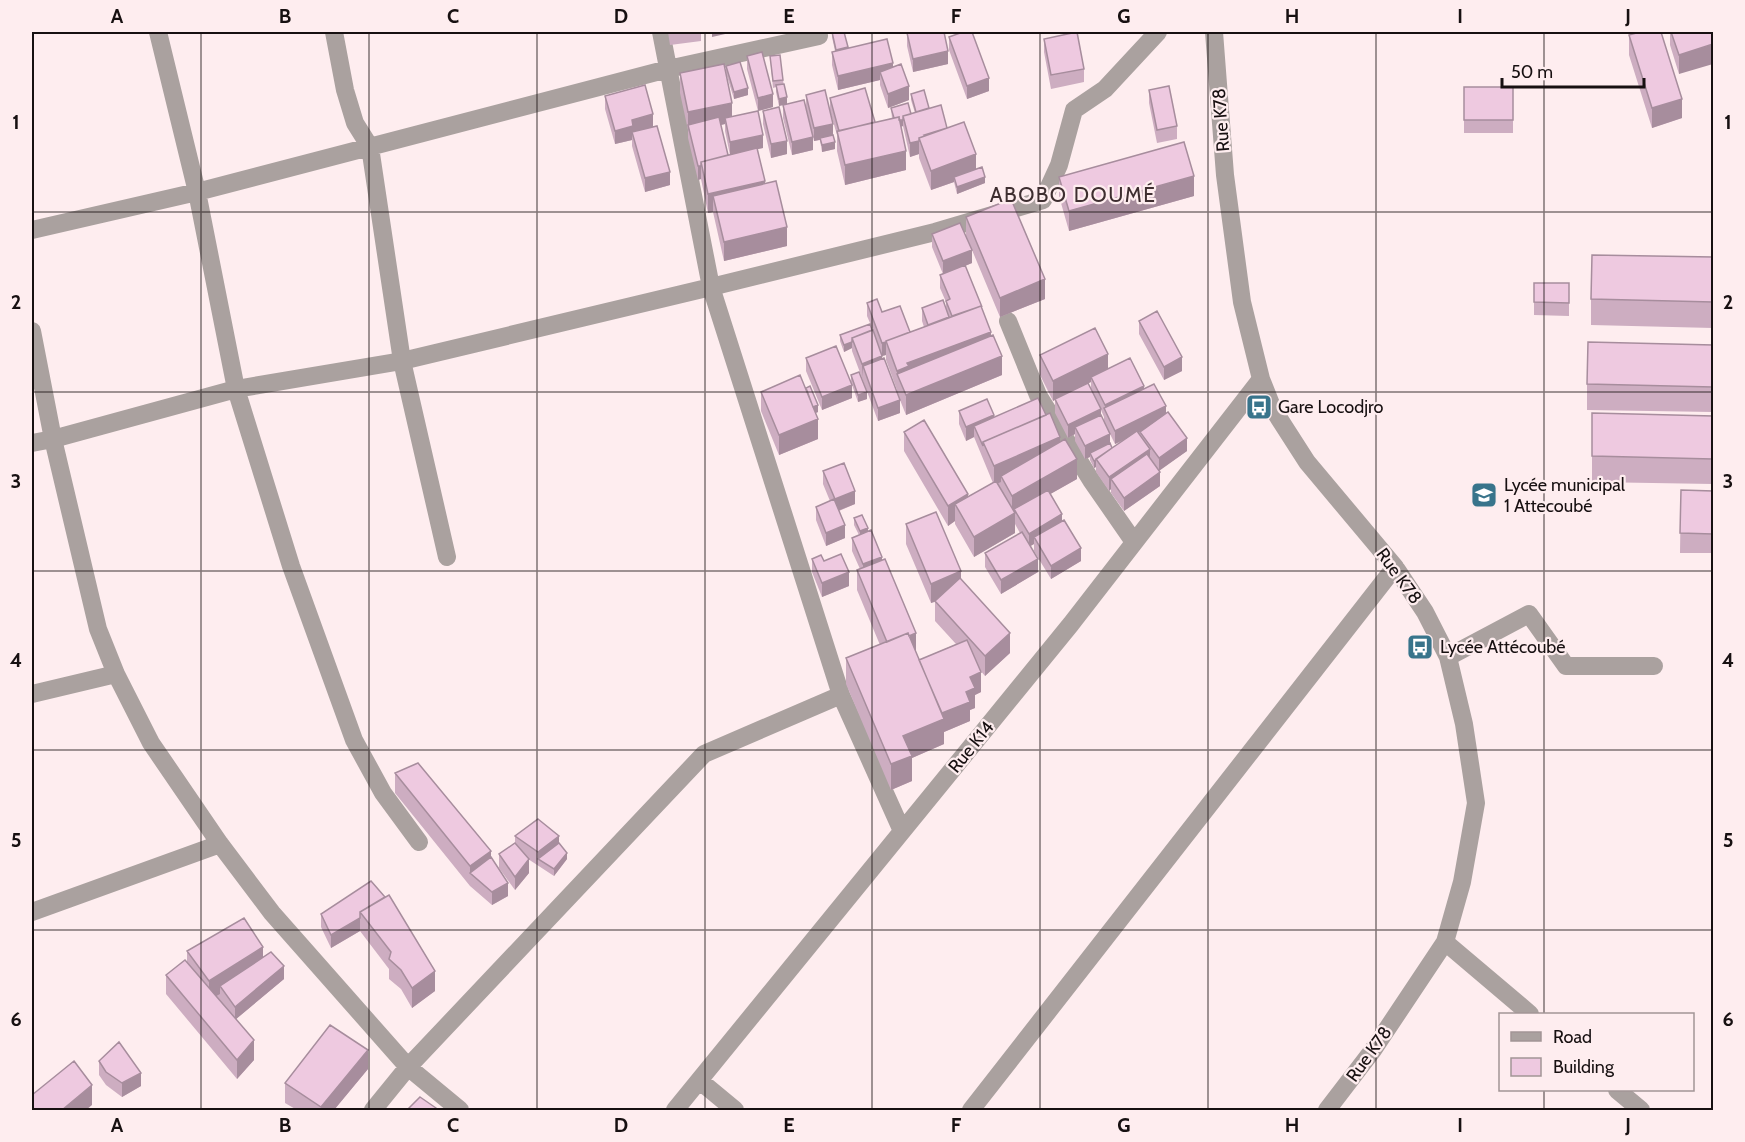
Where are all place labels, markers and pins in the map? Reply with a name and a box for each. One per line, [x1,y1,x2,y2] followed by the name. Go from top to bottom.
[1244,392,1274,422] bus stop icon: Gare Locodjro
[1278,396,1383,418] place label: Gare Locodjro
[1504,474,1626,517] place label: Lycée municipal 1 Attecoubé
[1469,480,1499,510] school or university icon: Lycée municipal 1 Attecoubé
[1405,632,1435,662] bus stop icon: Lycée Attécoubé
[1440,636,1566,658] place label: Lycée Attécoubé

